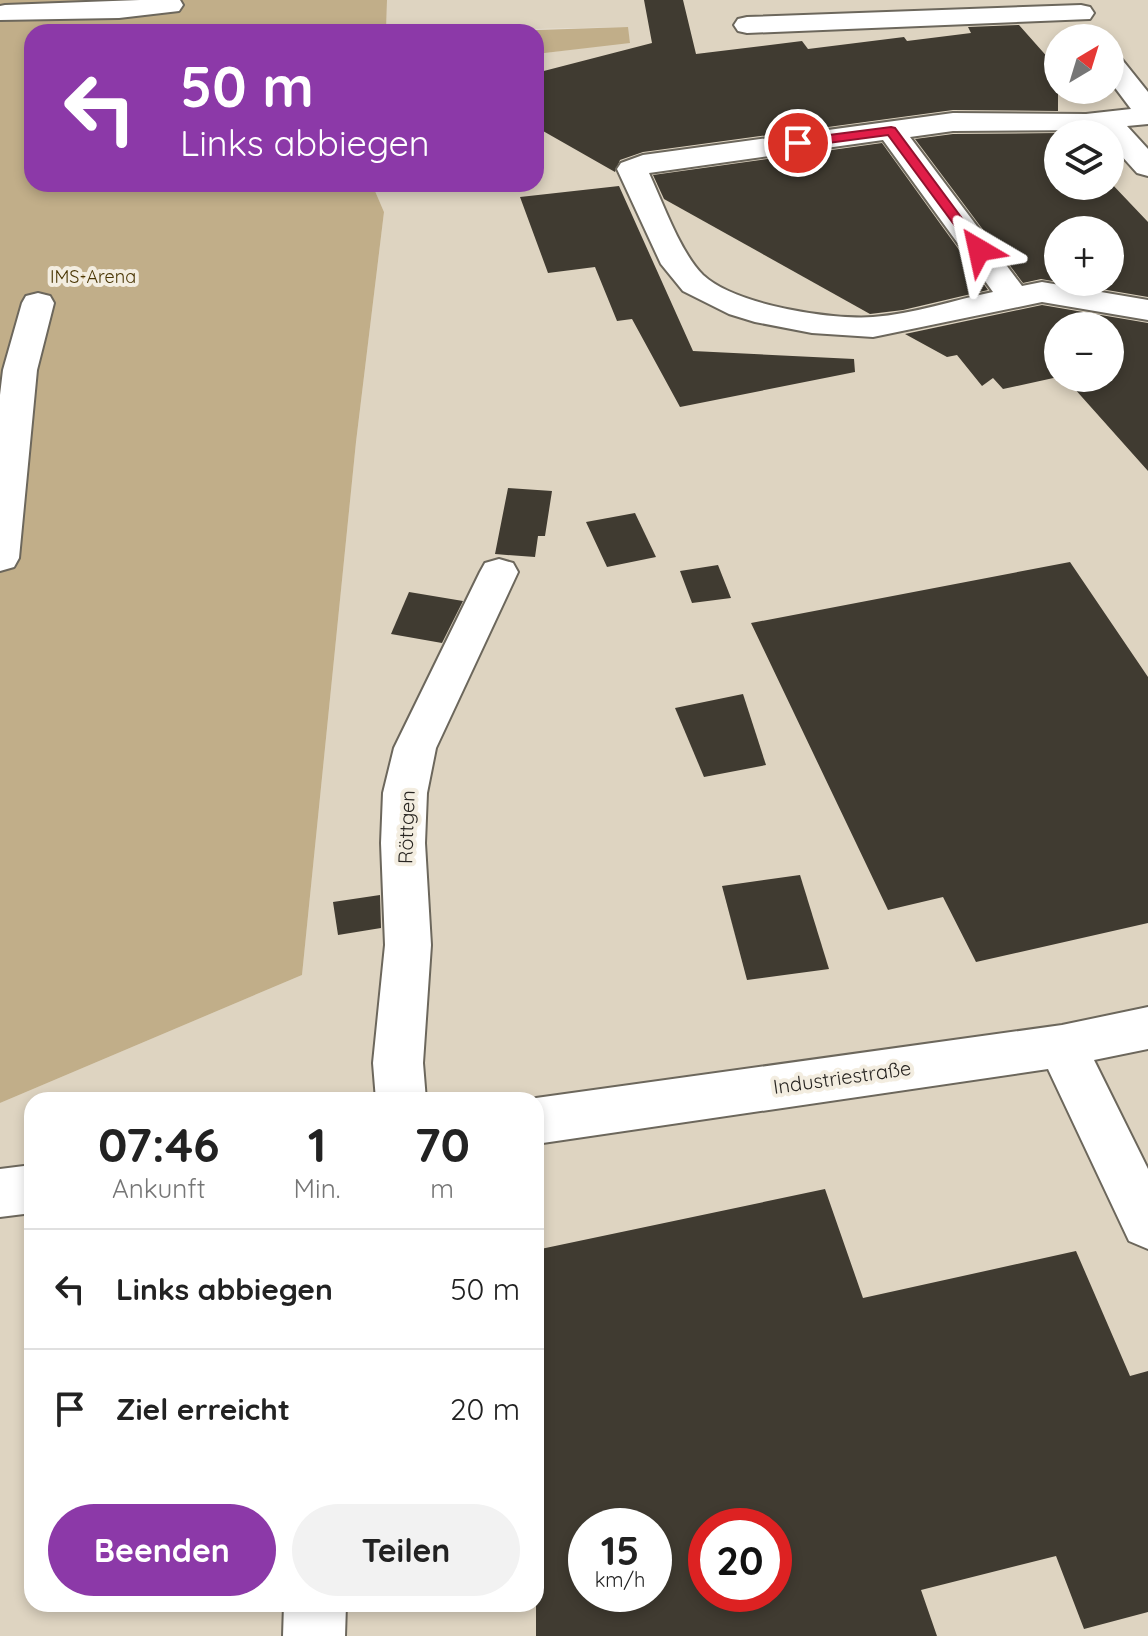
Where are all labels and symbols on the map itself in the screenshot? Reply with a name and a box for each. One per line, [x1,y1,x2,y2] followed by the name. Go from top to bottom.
[1044,24,1124,104] north arrow
[764,109,832,177] pin
[937,208,1021,292] position arrow
[50,265,136,288] park label: IMS-Arena
[392,790,420,864] street label: Röttgen
[771,1055,913,1099] street label: Industriestraße
[688,1508,792,1612] speed limit sign: 20

